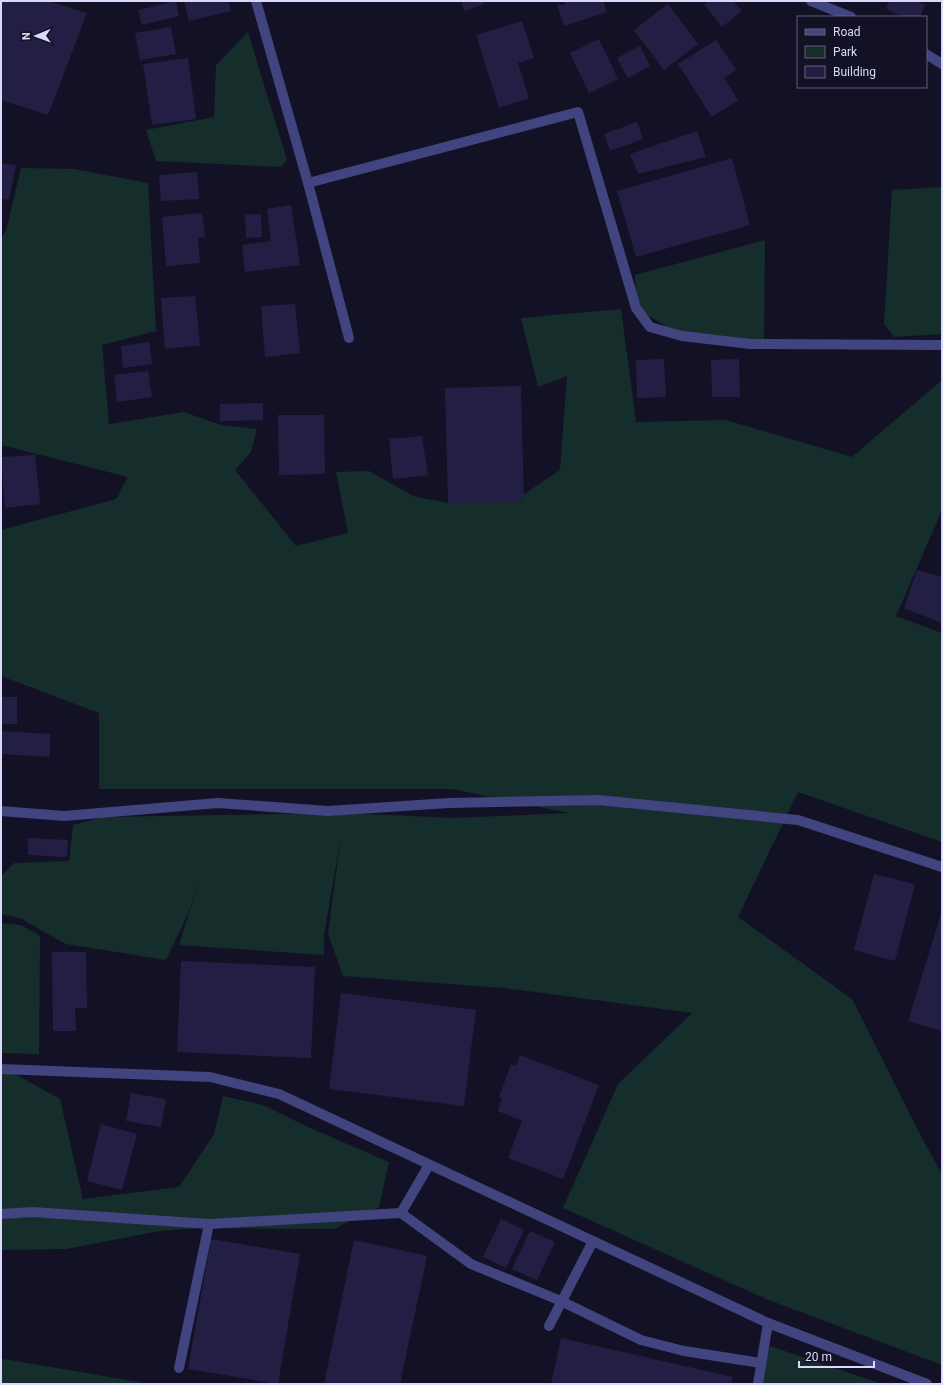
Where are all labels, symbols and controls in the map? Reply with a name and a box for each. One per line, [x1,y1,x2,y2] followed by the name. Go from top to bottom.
[16,16,56,56] north arrow
[797,16,927,88] legend
[833,25,861,39] text: Road
[20,32,33,40] text: N
[833,45,858,59] text: Park
[833,65,876,79] text: Building
[799,1343,874,1369] scale bar
[805,1350,832,1364] text: 20 m

